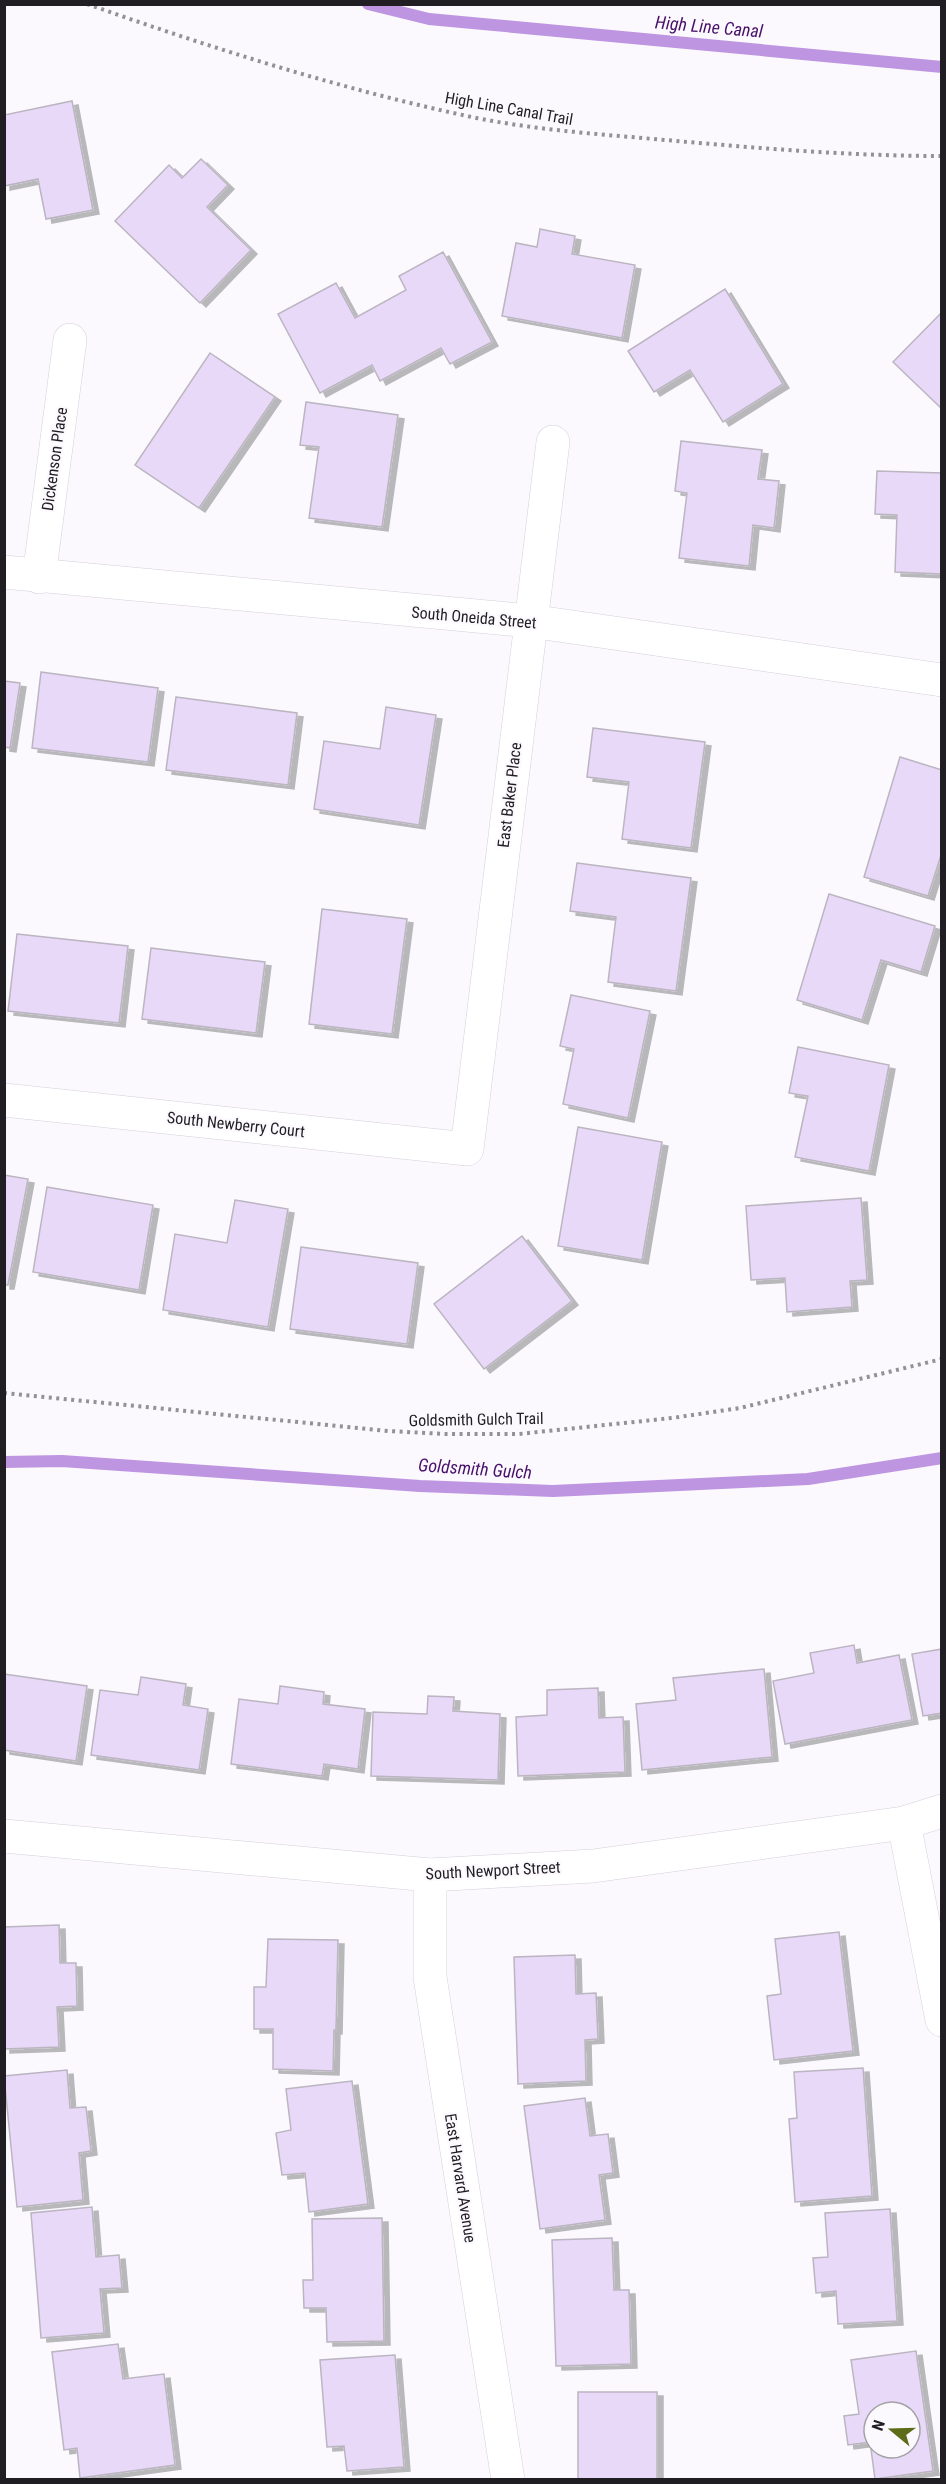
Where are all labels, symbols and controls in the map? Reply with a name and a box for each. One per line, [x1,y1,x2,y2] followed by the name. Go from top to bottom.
[654,11,765,42] water label: High Line Canal
[443,88,574,129] street label: High Line Canal Trail
[38,406,71,512] street label: Dickenson Place
[411,603,538,632] street label: South Oneida Street
[494,741,525,849] street label: East Baker Place
[166,1108,306,1141] street label: South Newberry Court
[408,1409,544,1430] street label: Goldsmith Gulch Trail
[418,1454,533,1483] water label: Goldsmith Gulch
[425,1857,561,1884] street label: South Newport Street
[441,2112,480,2244] street label: East Harvard Avenue
[862,2400,922,2460] north arrow
[868,2418,889,2433] text: N

